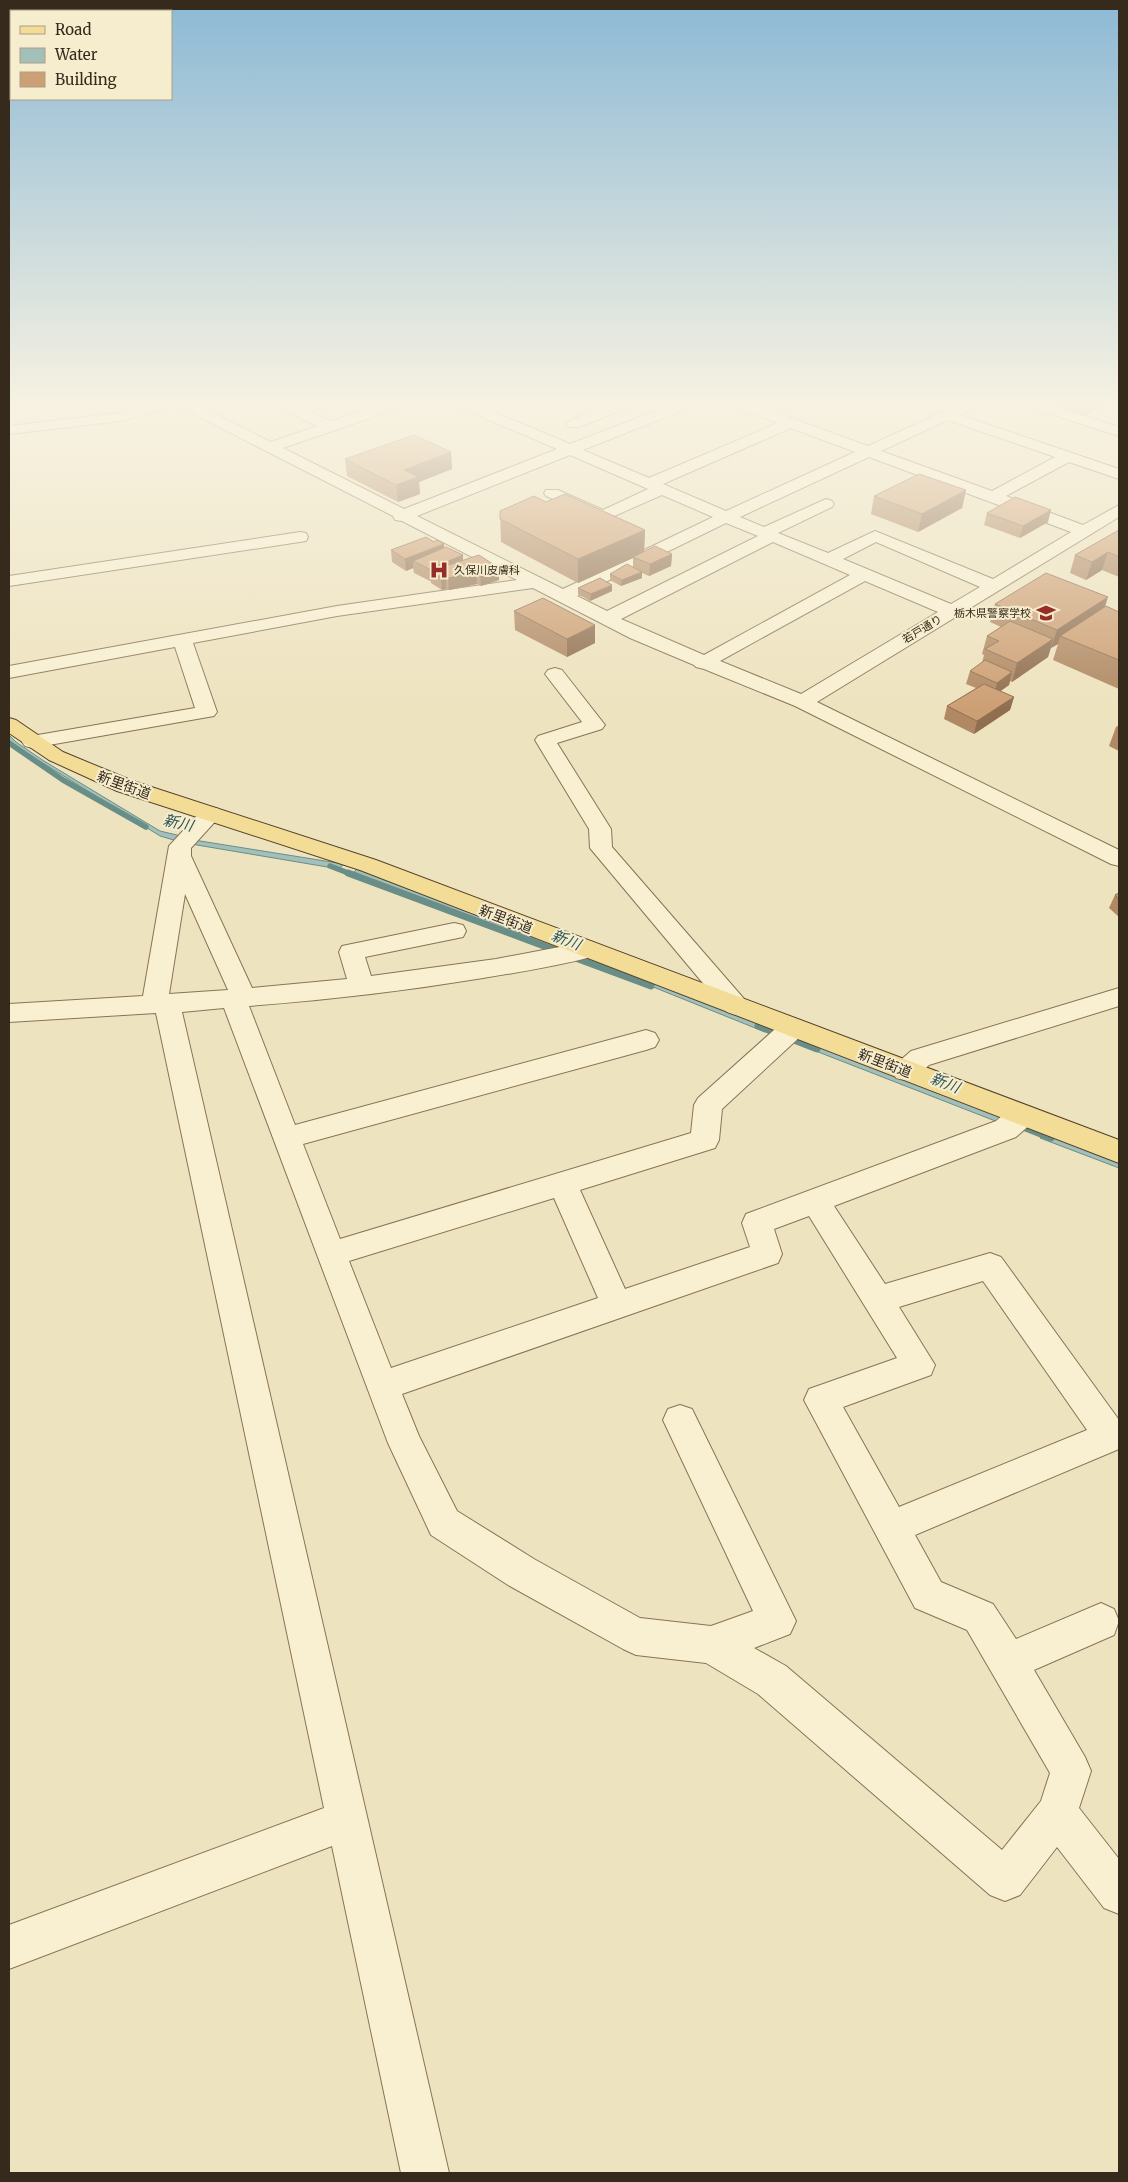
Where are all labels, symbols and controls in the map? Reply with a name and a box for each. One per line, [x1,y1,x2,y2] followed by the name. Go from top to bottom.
[10,10,172,100] legend
[55,20,91,39] text: Road
[54,45,98,64] text: Water
[55,70,117,89] text: Building
[428,559,450,581] hospital icon: 久保川皮膚科
[454,563,520,577] place label: 久保川皮膚科
[1035,602,1057,624] school or university icon: 栃木県警察学校
[954,606,1031,620] place label: 栃木県警察学校
[900,612,944,646] street label: 若戸通り
[95,767,153,803] street label: 新里街道
[161,810,197,836] water label: 新川
[477,901,535,937] street label: 新里街道
[549,925,585,954] water label: 新川
[856,1045,914,1081] street label: 新里街道
[928,1068,964,1097] water label: 新川

